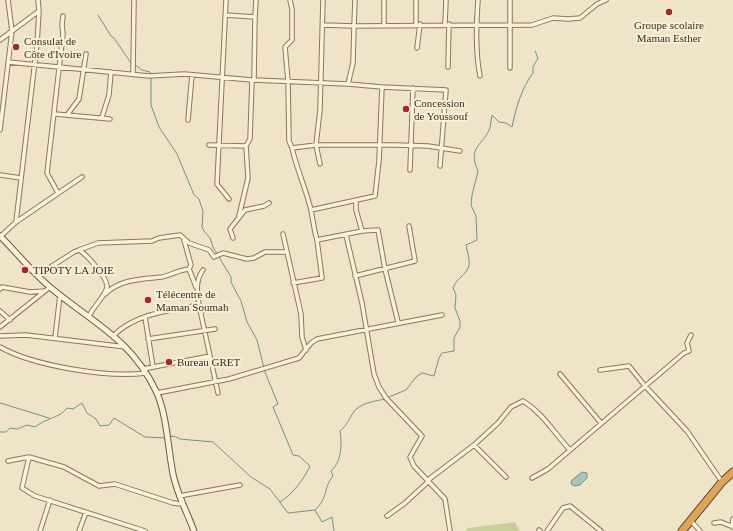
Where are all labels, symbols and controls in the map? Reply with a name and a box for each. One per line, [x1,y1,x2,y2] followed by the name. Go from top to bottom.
[664,7,674,17] marker: Groupe scolaire Maman Esther
[634,19,704,44] place label: Groupe scolaire Maman Esther
[24,35,81,60] place label: Consulat de Côte d'Ivoire
[11,42,21,52] marker: Consulat de Côte d'Ivoire
[414,97,468,122] place label: Concession de Youssouf
[401,104,411,114] marker: Concession de Youssouf
[33,264,114,276] place label: TIPOTY LA JOIE
[20,265,30,275] marker: TIPOTY LA JOIE
[156,288,229,313] place label: Télécentre de Maman Soumah
[143,295,153,305] marker: Télécentre de Maman Soumah
[177,356,241,368] place label: Bureau GRET
[164,357,174,367] marker: Bureau GRET

